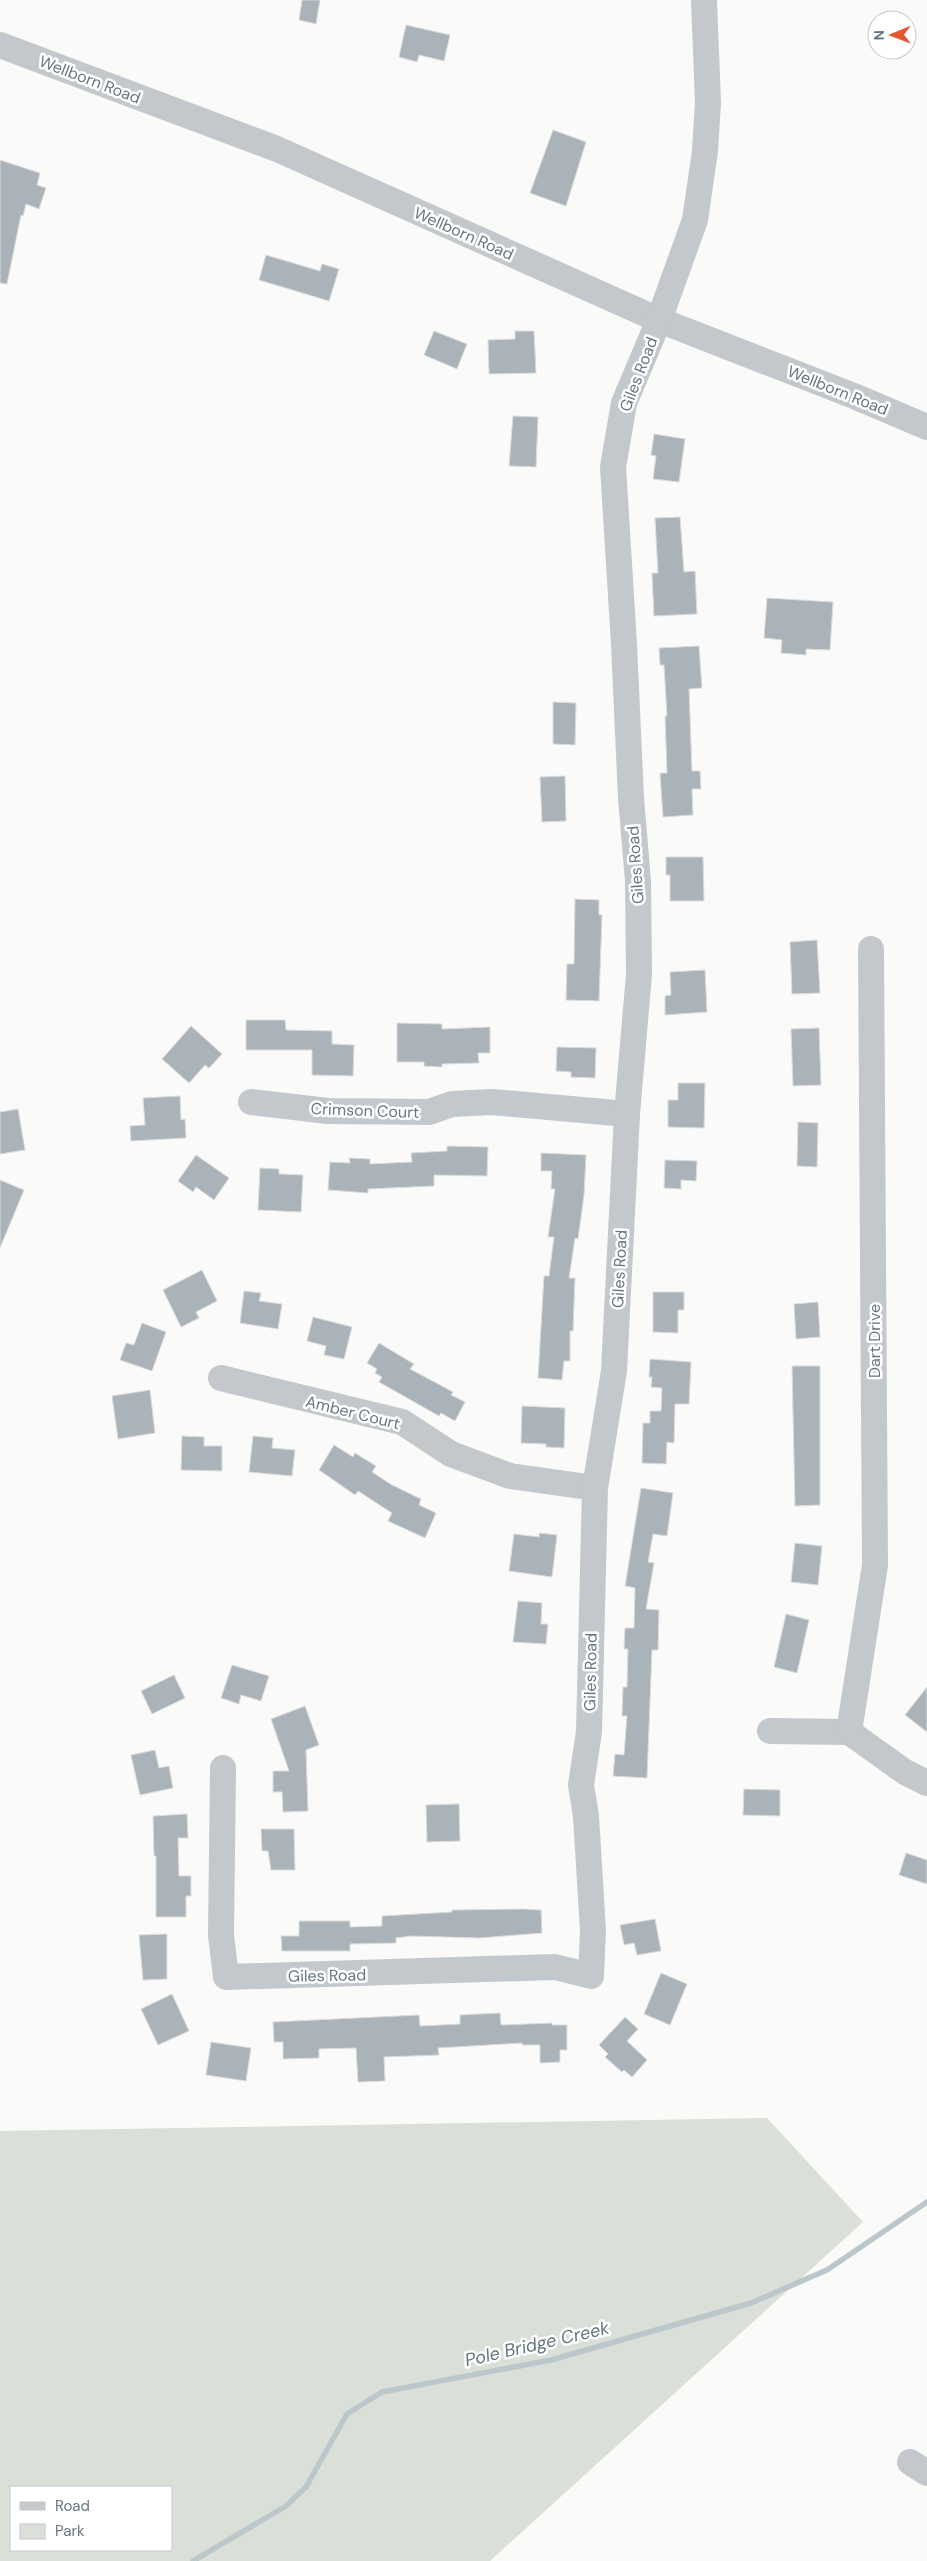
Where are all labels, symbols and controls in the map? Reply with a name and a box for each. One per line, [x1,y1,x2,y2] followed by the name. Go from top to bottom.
[867,10,917,60] north arrow
[870,30,888,40] text: N
[36,50,144,108] street label: Wellborn Road
[411,202,517,265] street label: Wellborn Road
[615,334,662,414] street label: Giles Road
[784,361,891,420] street label: Wellborn Road
[622,825,649,905] street label: Giles Road
[310,1098,420,1123] street label: Crimson Court
[607,1229,632,1309] street label: Giles Road
[864,1304,885,1378] street label: Dart Drive
[304,1391,402,1434] street label: Amber Court
[579,1633,602,1711] street label: Giles Road
[288,1964,366,1987] street label: Giles Road
[462,2316,612,2372] water label: Pole Bridge Creek
[10,2486,172,2551] legend
[55,2496,90,2516] text: Road
[55,2521,85,2541] text: Park

